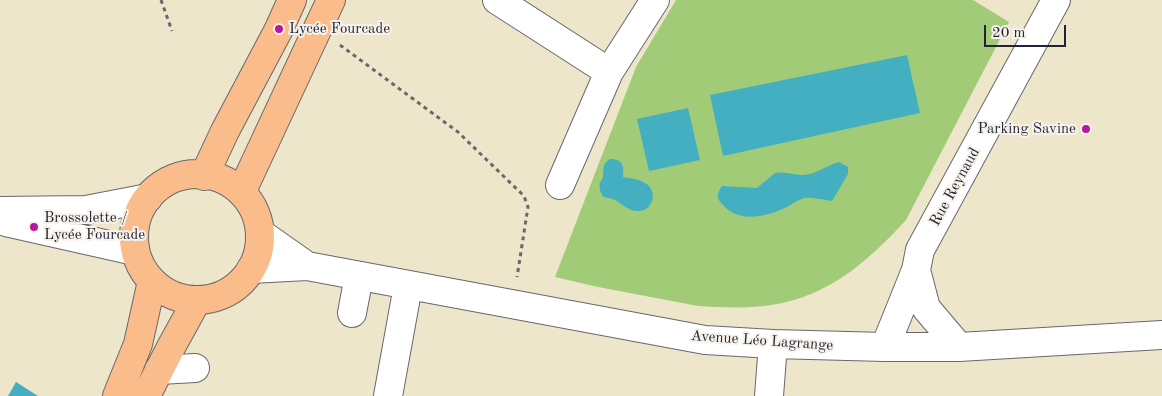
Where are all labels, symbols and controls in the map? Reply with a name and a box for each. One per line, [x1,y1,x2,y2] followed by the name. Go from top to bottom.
[987,15,1070,47] scale bar
[289,20,390,38] place label: Lycée Fourcade
[273,23,285,35] marker: Lycée Fourcade
[992,26,1026,41] text: 20 m
[977,120,1076,138] place label: Parking Savine
[1080,123,1092,135] marker: Parking Savine
[926,145,984,229] street label: Rue Reynaud
[44,209,145,244] place label: Brossolette / Lycée Fourcade
[28,221,40,233] marker: Brossolette / Lycée Fourcade
[690,327,834,355] street label: Avenue Léo Lagrange

